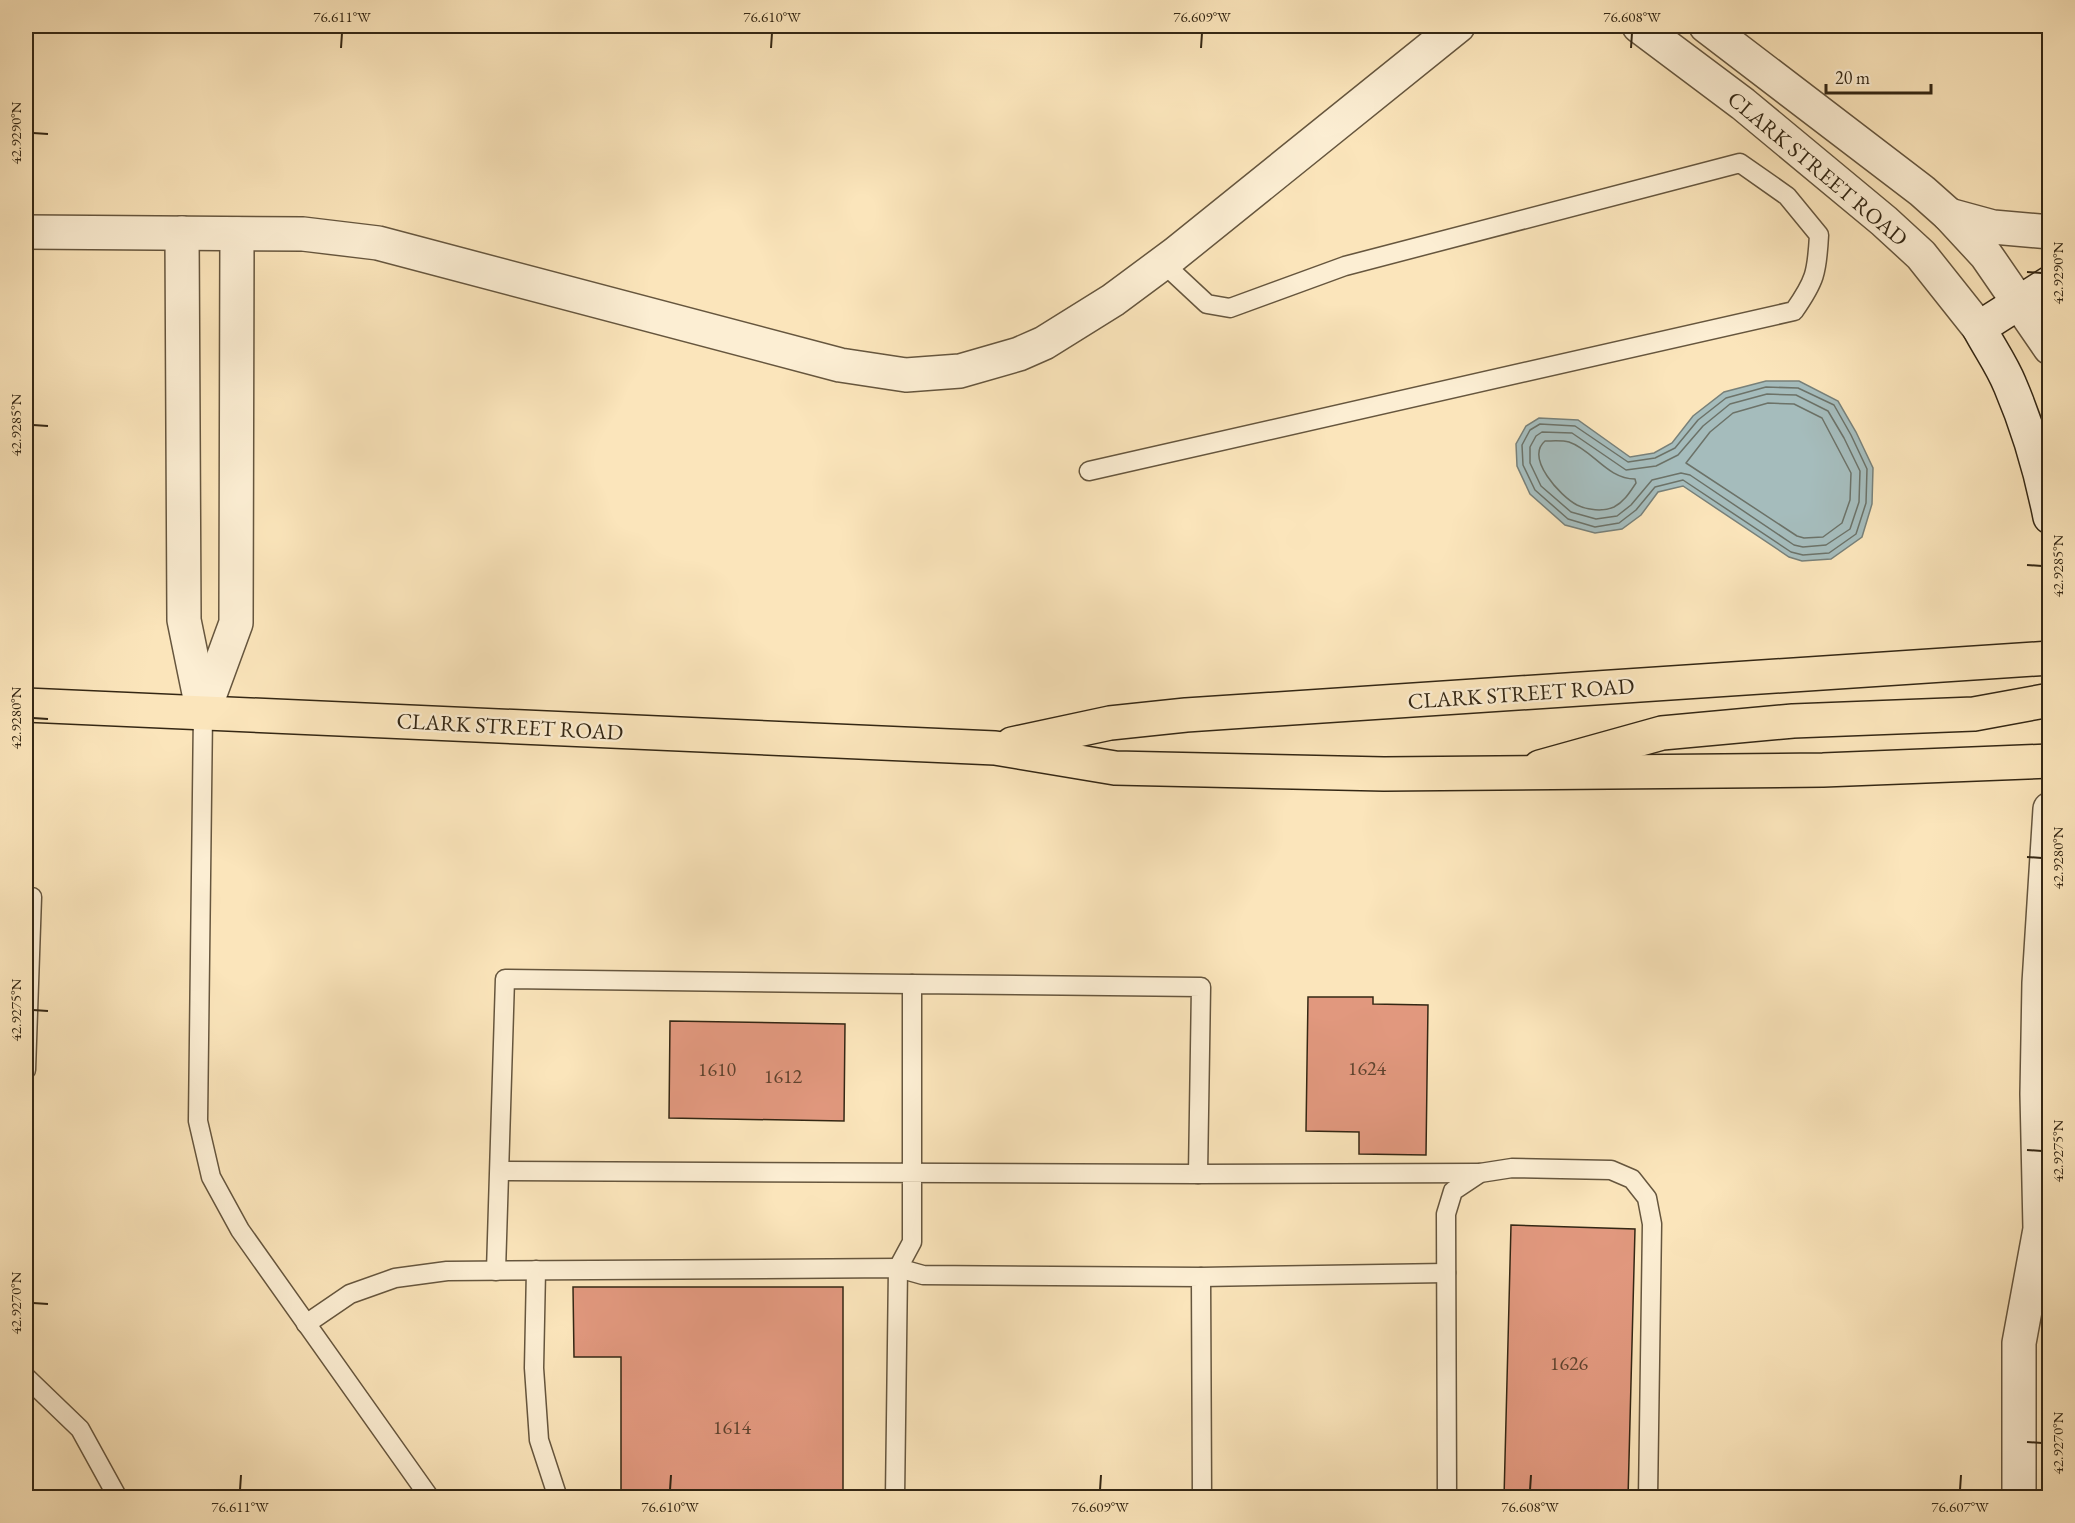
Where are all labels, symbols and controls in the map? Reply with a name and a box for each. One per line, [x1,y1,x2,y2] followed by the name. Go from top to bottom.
[313,7,371,26] text: 76.611°W
[743,7,801,26] text: 76.610°W
[1173,7,1231,26] text: 76.609°W
[1603,7,1661,26] text: 76.608°W
[1826,57,1931,95] scale bar
[1835,66,1870,89] text: 20 m
[1721,84,1914,252] street label: CLARK STREET ROAD
[6,101,25,164] text: 42.9290°N
[2048,241,2067,304] text: 42.9290°N
[6,393,25,456] text: 42.9285°N
[2048,534,2067,597] text: 42.9285°N
[1407,671,1635,716] street label: CLARK STREET ROAD
[6,686,25,749] text: 42.9280°N
[396,706,624,747] street label: CLARK STREET ROAD
[2048,826,2067,889] text: 42.9280°N
[6,978,25,1041] text: 42.9275°N
[1348,1055,1387,1081] house number: 1624
[698,1056,737,1082] house number: 1610
[764,1063,803,1089] house number: 1612
[2048,1119,2067,1182] text: 42.9275°N
[6,1271,25,1334] text: 42.9270°N
[1550,1350,1589,1376] house number: 1626
[2048,1411,2067,1474] text: 42.9270°N
[713,1414,752,1440] house number: 1614
[211,1497,269,1516] text: 76.611°W
[641,1497,699,1516] text: 76.610°W
[1071,1497,1129,1516] text: 76.609°W
[1501,1497,1559,1516] text: 76.608°W
[1931,1497,1989,1516] text: 76.607°W

